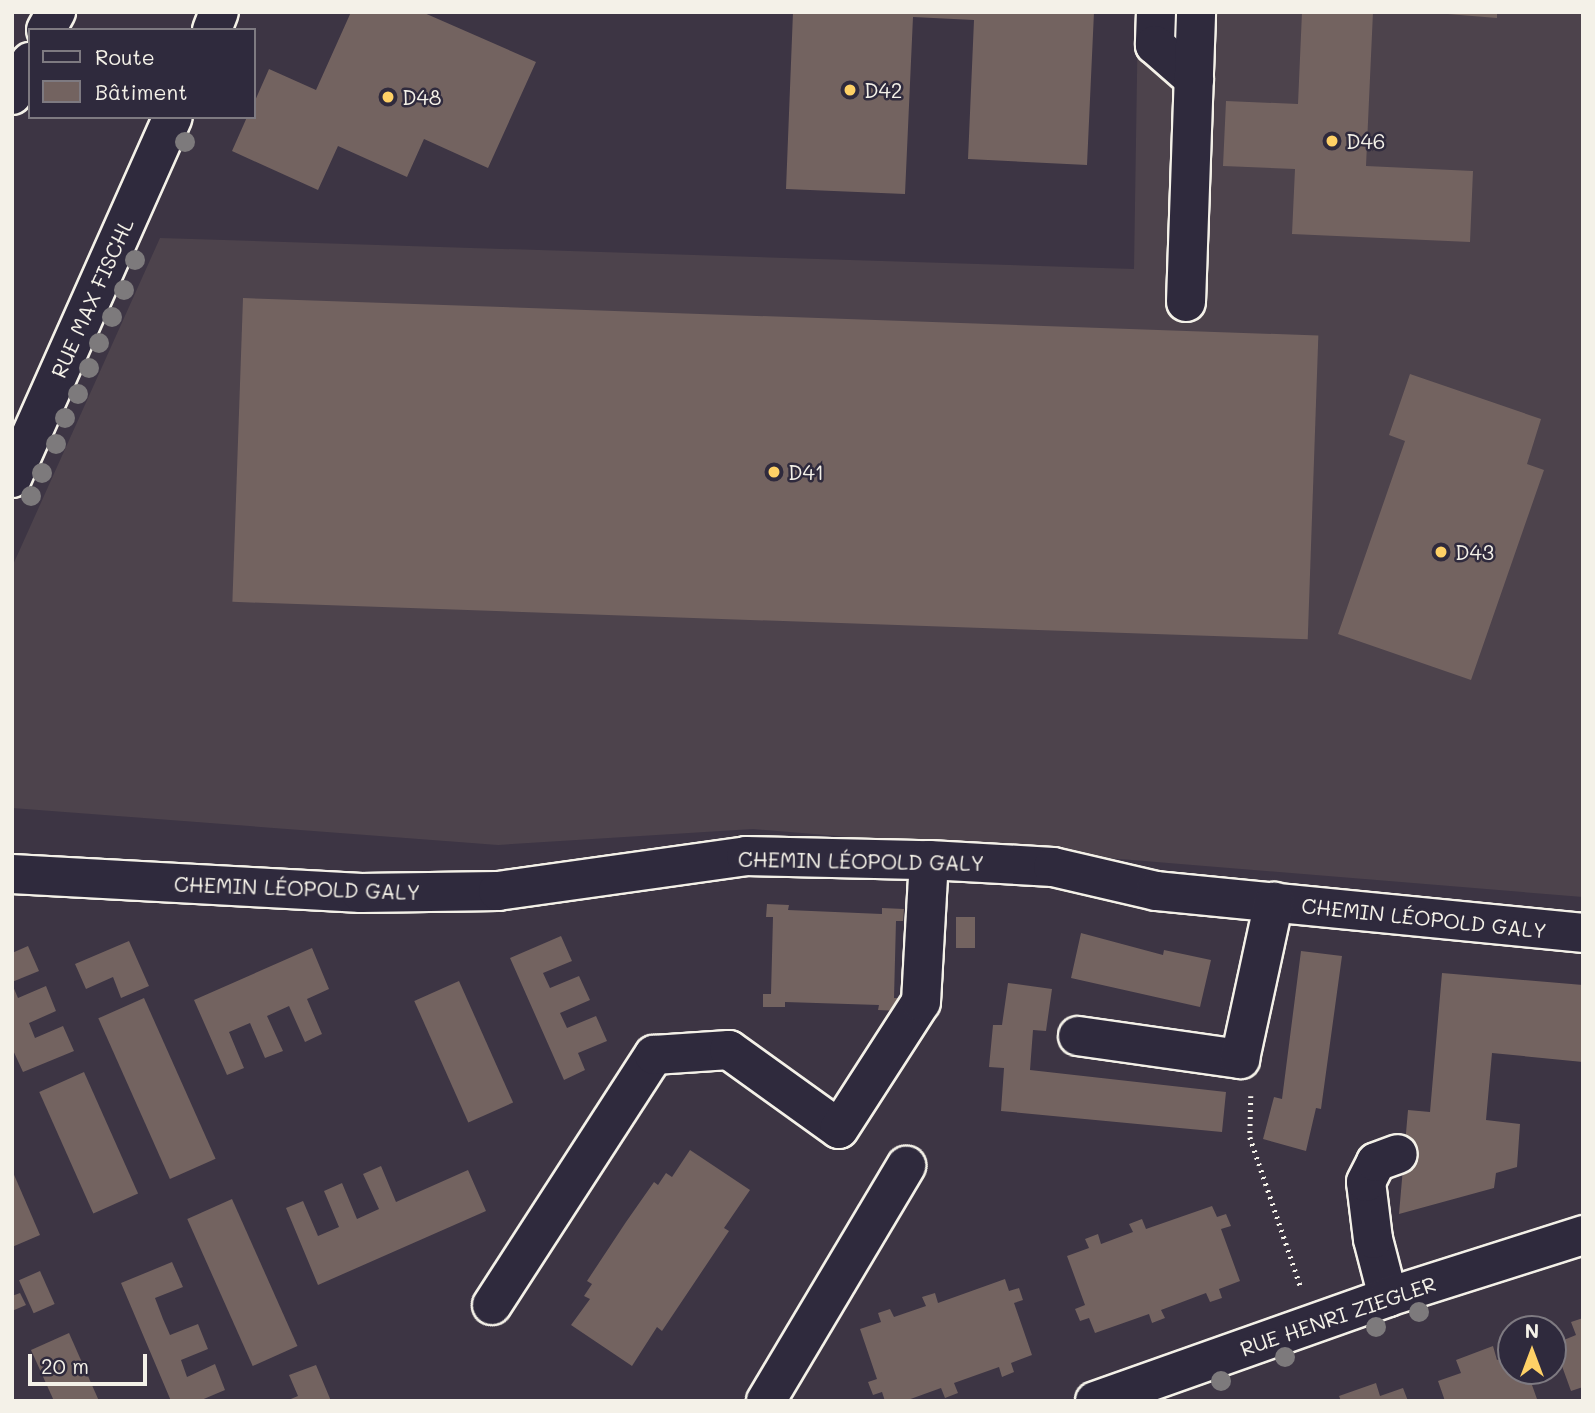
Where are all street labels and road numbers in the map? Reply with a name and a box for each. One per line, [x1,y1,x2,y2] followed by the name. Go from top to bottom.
[46,214,138,382] street label: RUE MAX FISCHL
[738,846,984,876] street label: CHEMIN LÉOPOLD GALY
[173,871,421,905] street label: CHEMIN LÉOPOLD GALY
[1300,893,1548,943] street label: CHEMIN LÉOPOLD GALY
[1237,1271,1439,1361] street label: RUE HENRI ZIEGLER

